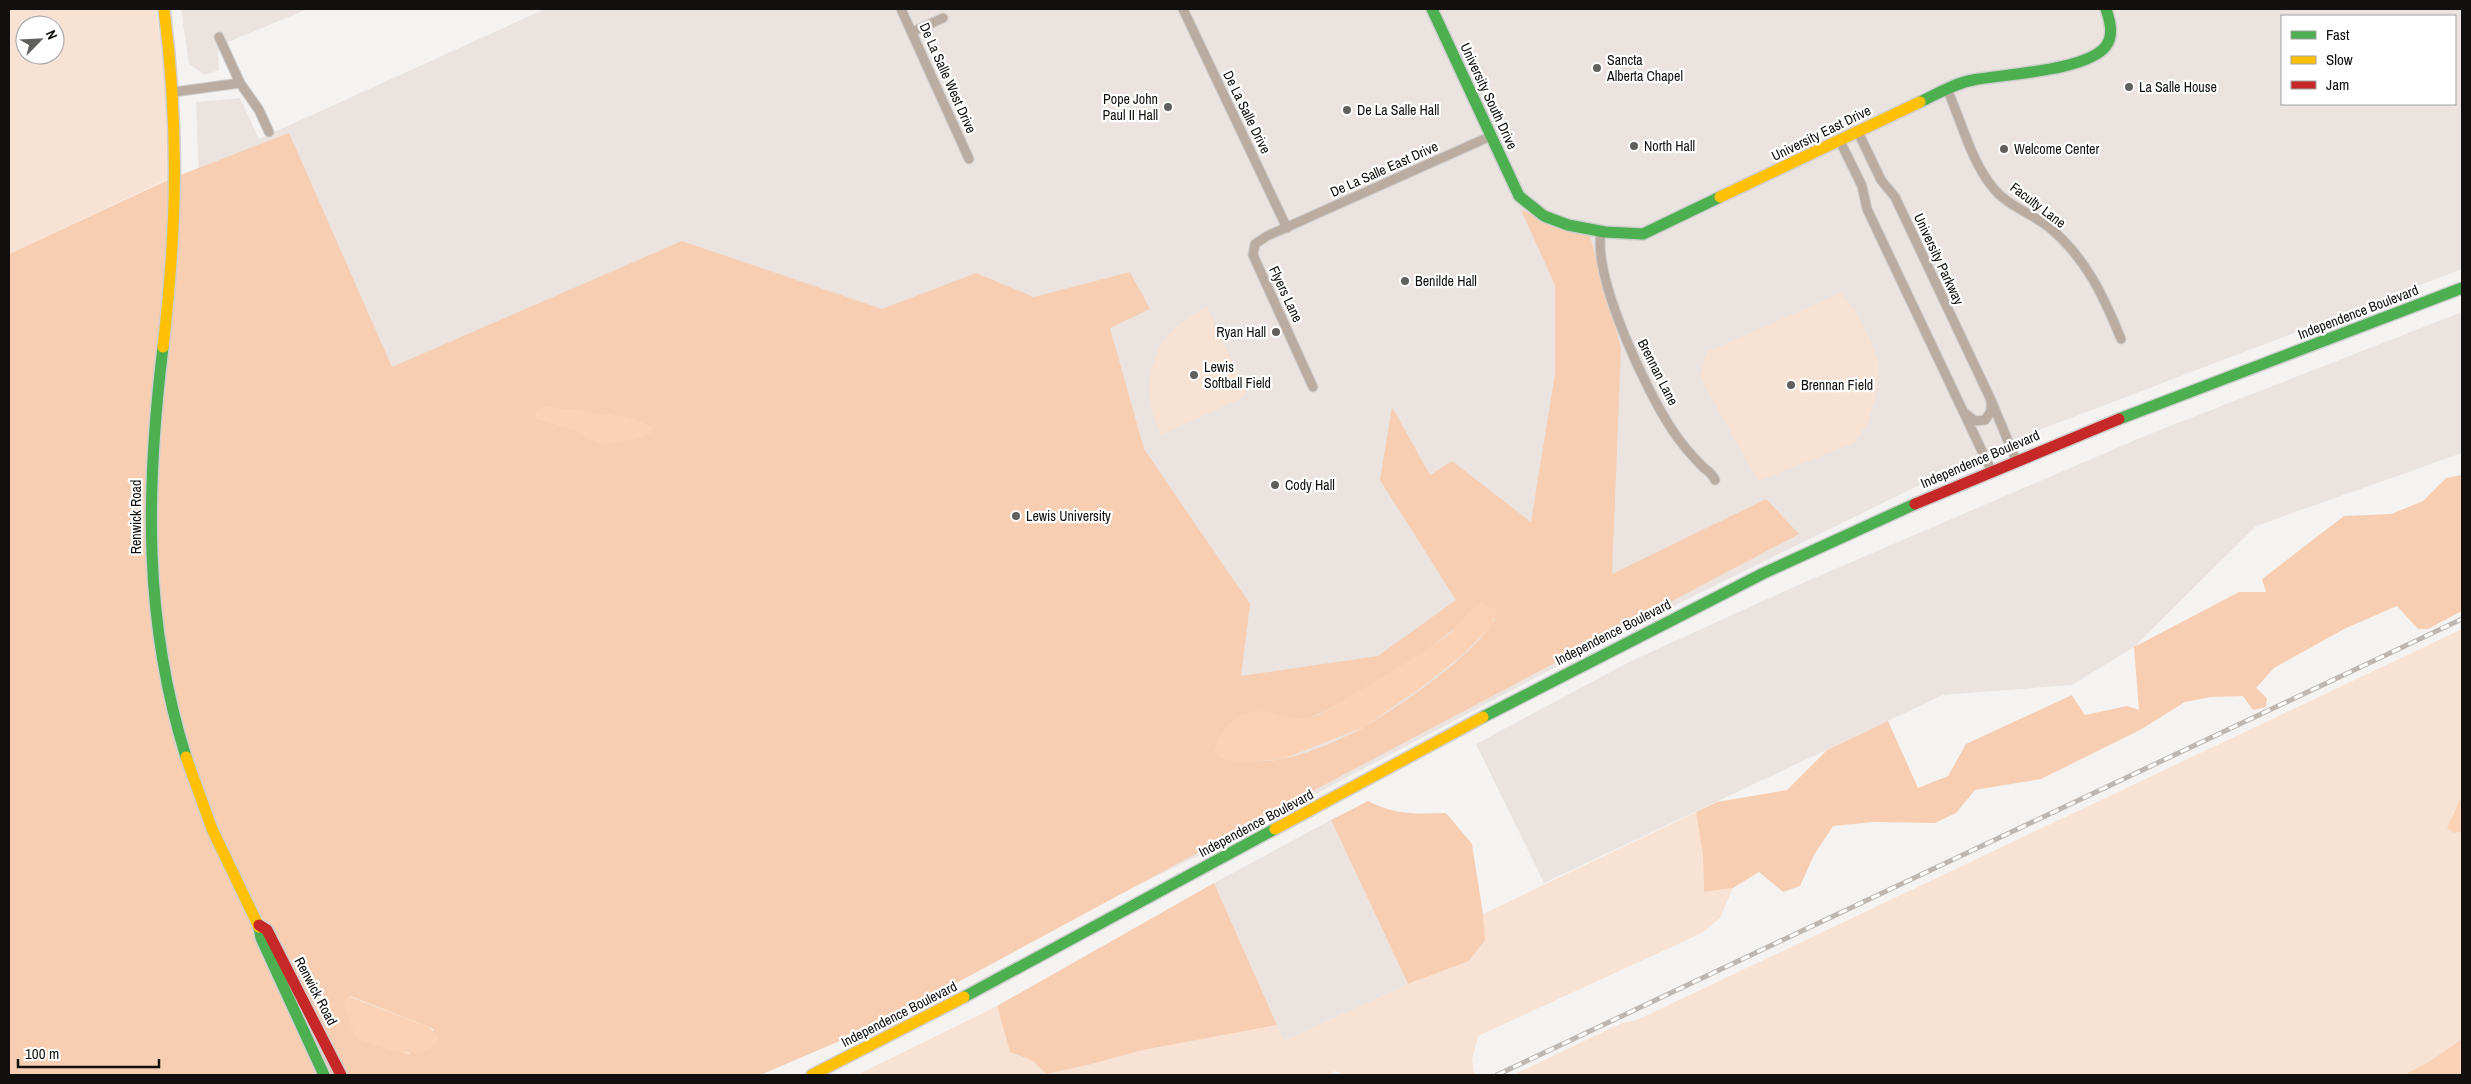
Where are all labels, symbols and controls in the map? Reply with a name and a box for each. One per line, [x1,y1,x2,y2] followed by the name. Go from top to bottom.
[15,15,65,65] north arrow
[2281,15,2456,105] legend
[916,20,980,136] street label: De La Salle West Drive
[2326,24,2350,45] text: Fast
[42,27,62,42] text: N
[1456,40,1522,152] street label: University South Drive
[2326,49,2353,70] text: Slow
[1606,51,1683,85] place label: Sancta Alberta Chapel
[1591,62,1603,74] marker: Sancta Alberta Chapel
[1219,68,1275,156] street label: De La Salle Drive
[2326,74,2349,95] text: Jam
[2139,78,2217,96] place label: La Salle House
[2123,81,2135,93] marker: La Salle House
[1102,90,1158,124] place label: Pope John Paul II Hall
[1162,101,1174,113] marker: Pope John Paul II Hall
[1357,101,1439,119] place label: De La Salle Hall
[1768,101,1874,165] street label: University East Drive
[1341,104,1353,116] marker: De La Salle Hall
[1327,137,1441,201] street label: De La Salle East Drive
[1644,137,1695,155] place label: North Hall
[1628,140,1640,152] marker: North Hall
[2014,140,2099,158] place label: Welcome Center
[1998,143,2010,155] marker: Welcome Center
[2007,178,2069,232] street label: Faculty Lane
[1910,210,1968,308] street label: University Parkway
[1265,263,1307,325] street label: Flyers Lane
[1415,272,1477,290] place label: Benilde Hall
[1399,275,1411,287] marker: Benilde Hall
[2295,281,2421,343] street label: Independence Boulevard
[1216,323,1266,341] place label: Ryan Hall
[1270,326,1282,338] marker: Ryan Hall
[1634,336,1682,408] street label: Brennan Lane
[1204,358,1271,392] place label: Lewis Softball Field
[1188,369,1200,381] marker: Lewis Softball Field
[1801,376,1873,394] place label: Brennan Field
[1785,379,1797,391] marker: Brennan Field
[1918,426,2042,492] street label: Independence Boulevard
[1285,476,1335,494] place label: Cody Hall
[1269,479,1281,491] marker: Cody Hall
[127,480,145,554] street label: Renwick Road
[1026,507,1111,525] place label: Lewis University
[1010,510,1022,522] marker: Lewis University
[1552,595,1674,669] street label: Independence Boulevard
[1195,785,1317,861] street label: Independence Boulevard
[291,954,341,1028] street label: Renwick Road
[838,977,960,1051] street label: Independence Boulevard
[18,1036,159,1068] scale bar
[25,1043,59,1064] text: 100 m

